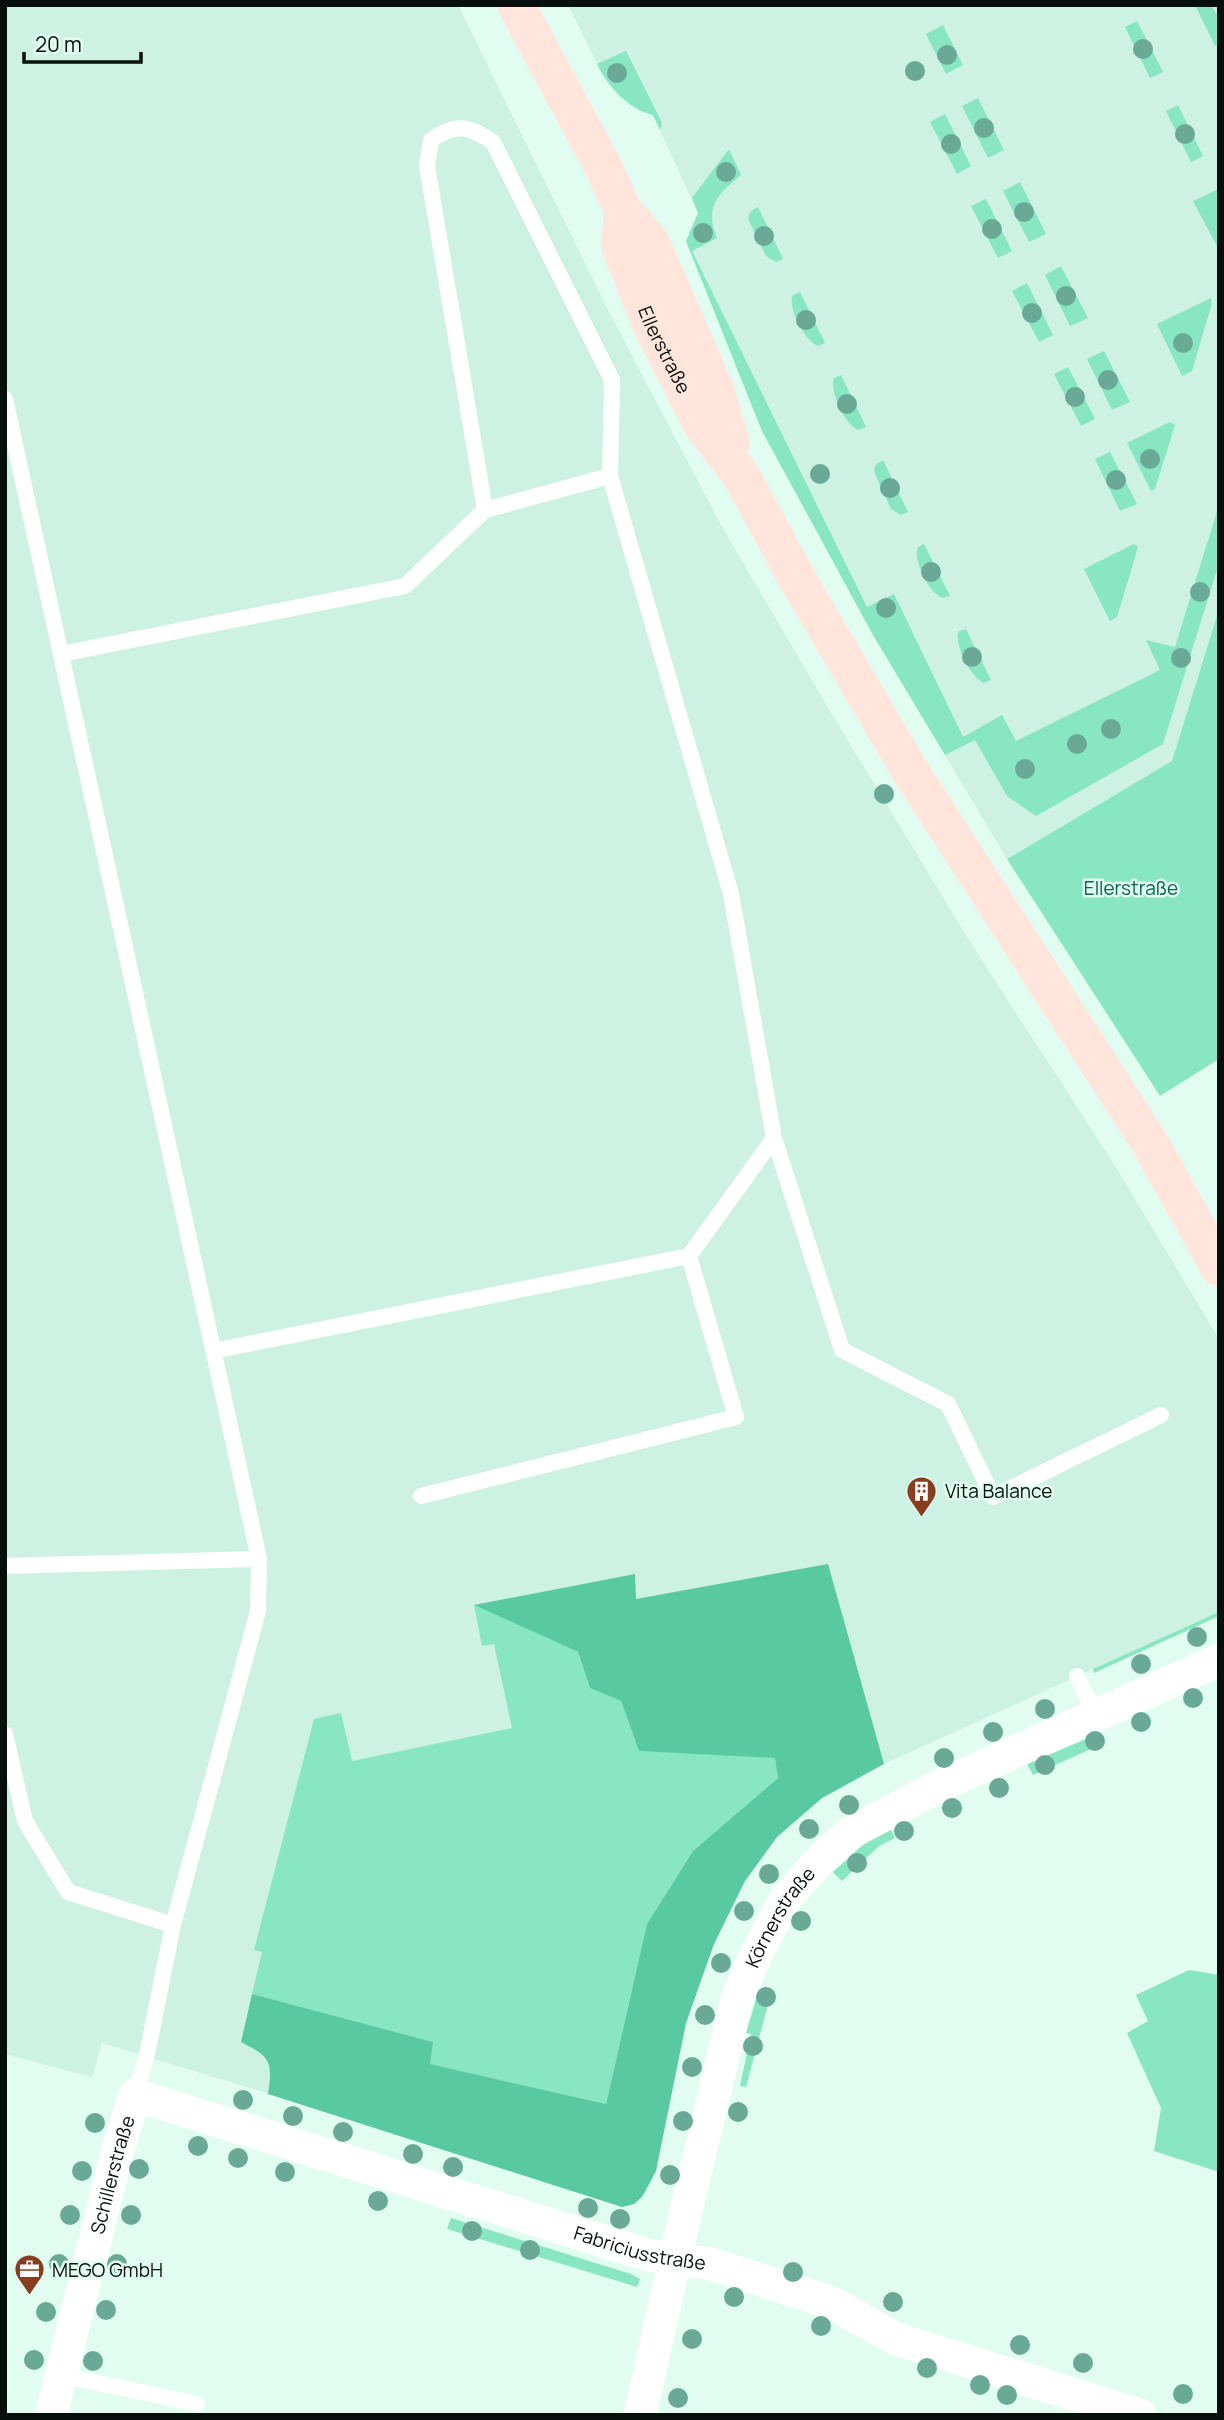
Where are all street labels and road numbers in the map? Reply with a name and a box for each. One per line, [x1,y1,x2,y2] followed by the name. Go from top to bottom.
[632,302,697,398] street label: Ellerstraße
[739,1861,821,1972] street label: Körnerstraße
[84,2112,141,2237] street label: Schillerstraße
[571,2220,708,2276] street label: Fabriciusstraße

